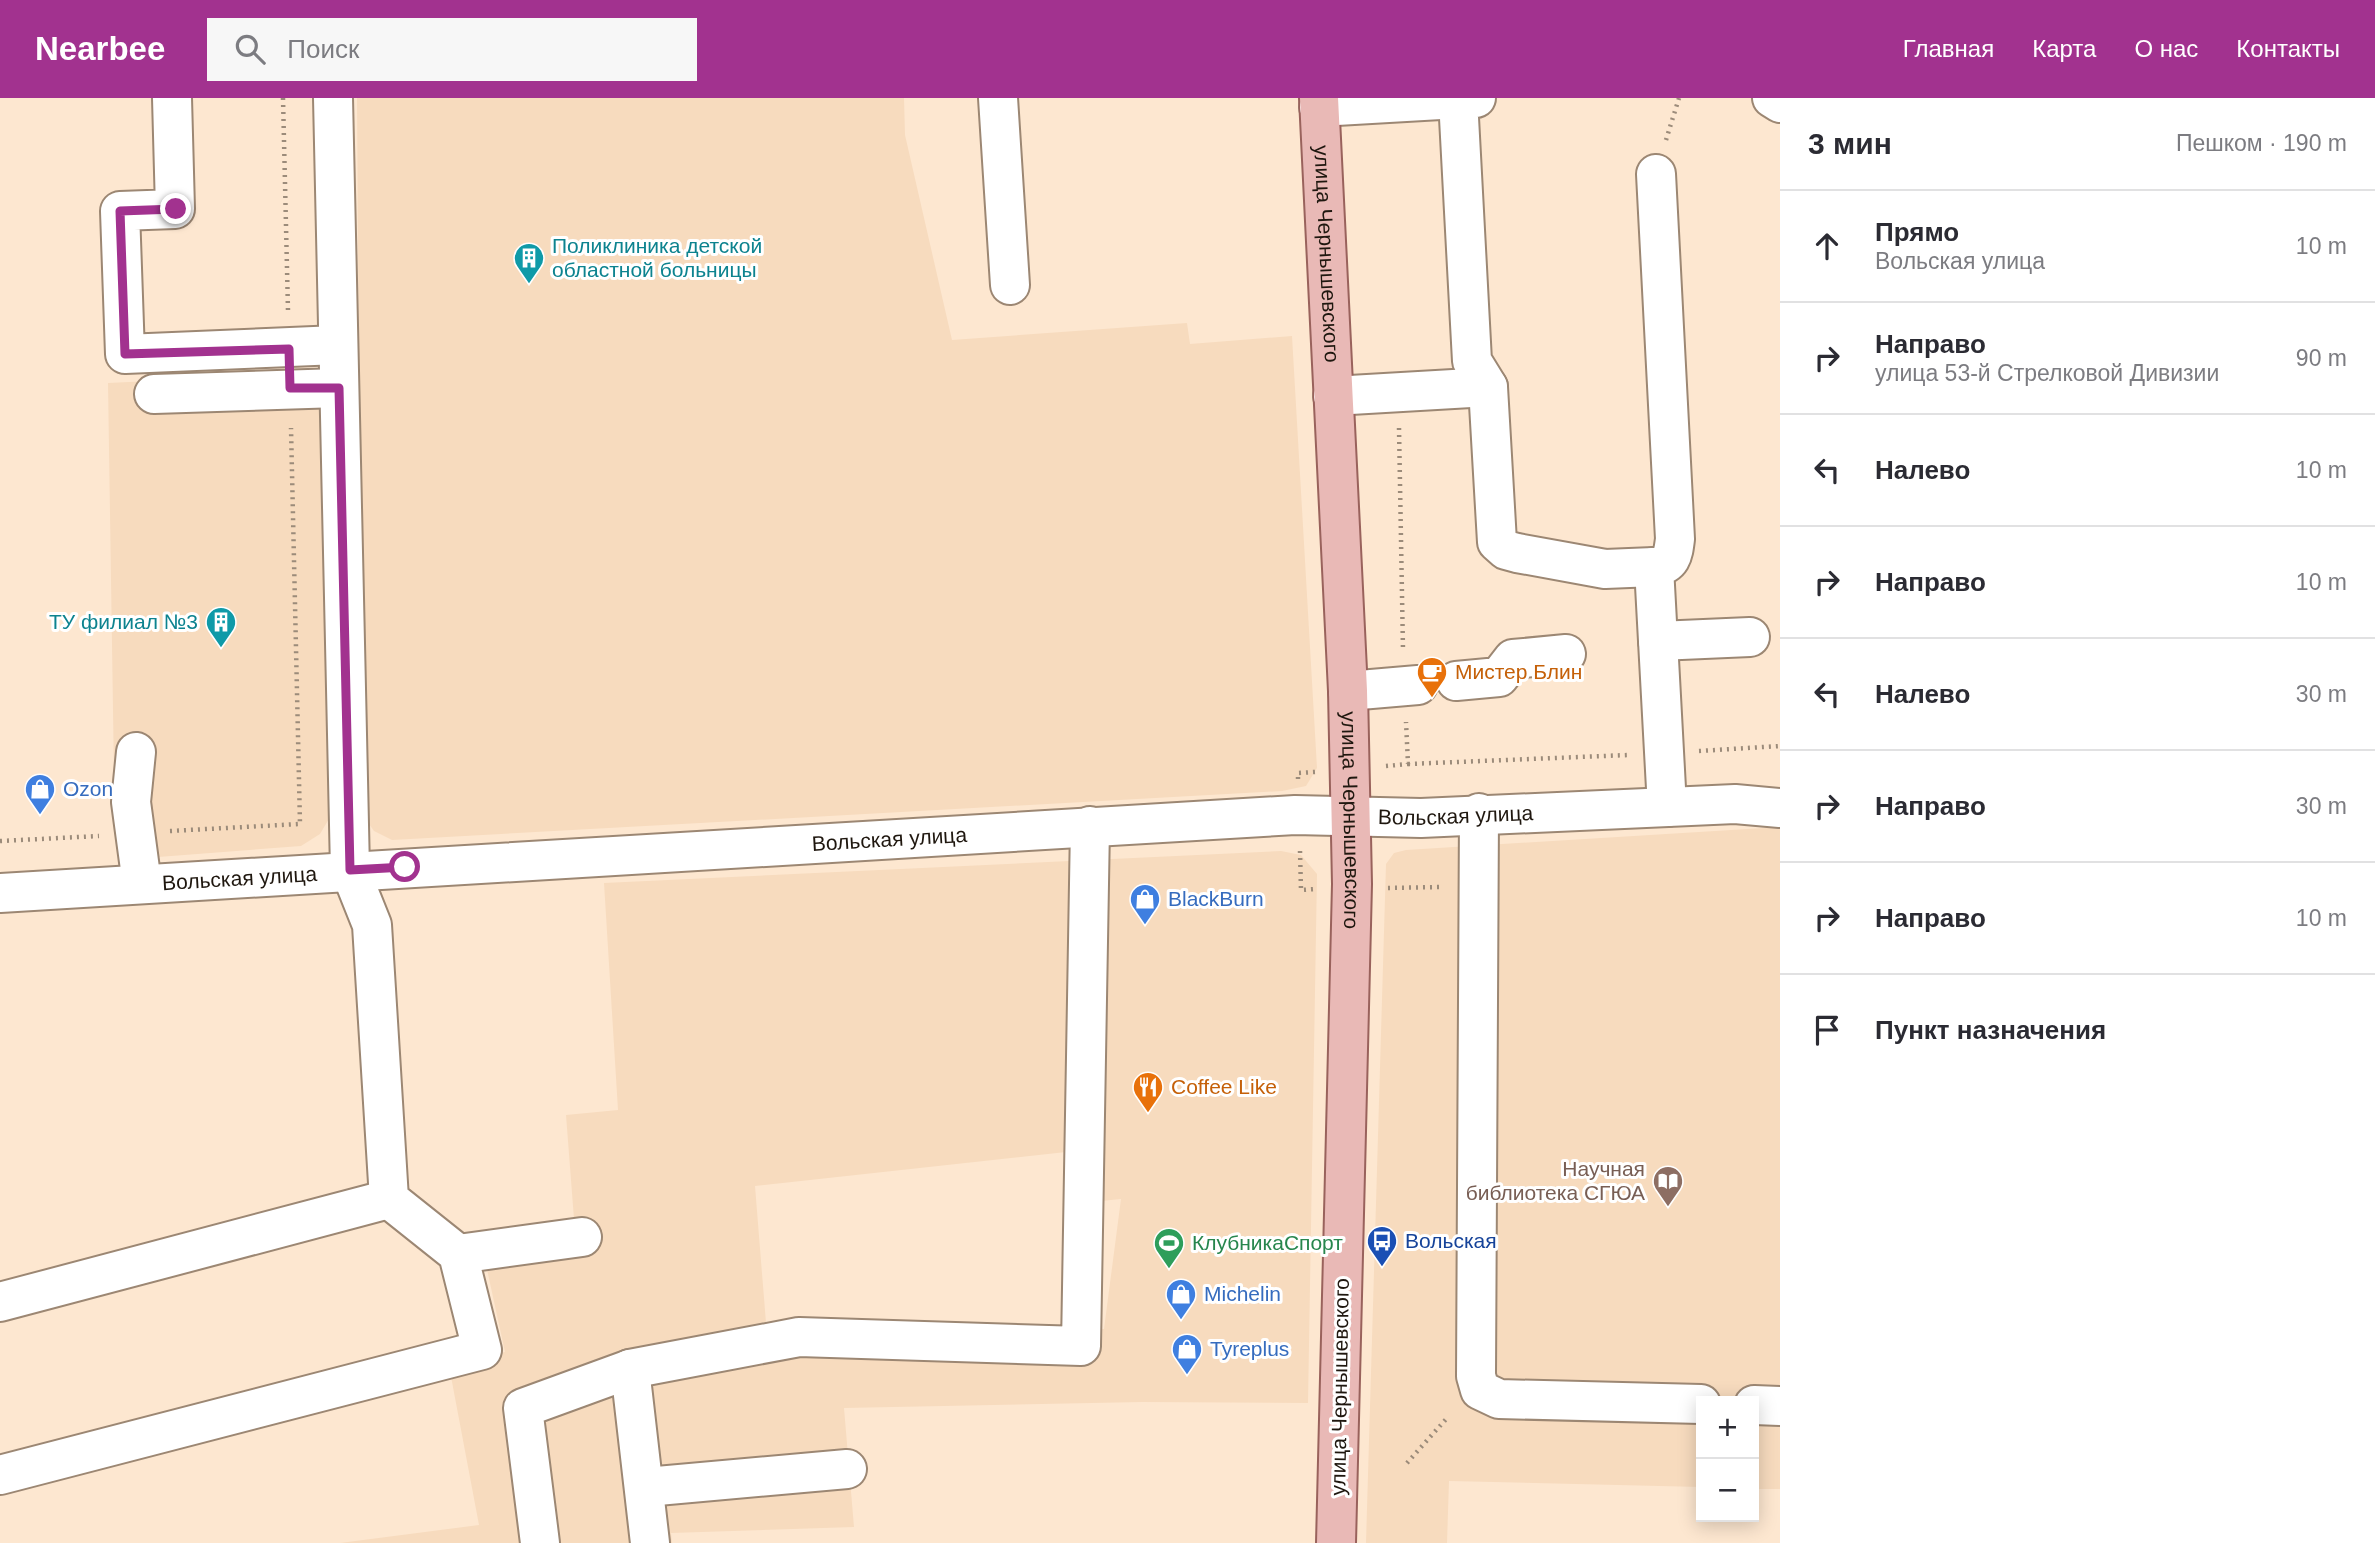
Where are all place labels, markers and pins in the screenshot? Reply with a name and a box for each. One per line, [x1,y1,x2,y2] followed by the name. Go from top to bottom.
[552,234,762,281] place label: Поликлиника детской областной больницы
[512,241,546,285] building icon: Поликлиника детской областной больницы
[204,605,238,649] building icon: ТУ филиал №3
[49,610,198,633] place label: ТУ филиал №3
[1415,655,1449,699] cafe icon: Мистер Блин
[1455,660,1582,683] place label: Мистер Блин
[23,772,57,816] shop icon: Ozon
[63,777,113,800] place label: Ozon
[1128,882,1162,926] shop icon: BlackBurn
[1168,887,1264,910] place label: BlackBurn
[1131,1070,1165,1114] restaurant icon: Coffee Like
[1171,1075,1277,1098] place label: Coffee Like
[1466,1157,1645,1204] place label: Научная библиотека СГЮА
[1651,1164,1685,1208] library icon: Научная библиотека СГЮА
[1365,1224,1399,1268] bus stop icon: Вольская
[1152,1226,1186,1270] sports icon: КлубникаСпорт
[1405,1229,1497,1252] place label: Вольская
[1192,1231,1343,1254] place label: КлубникаСпорт
[1164,1277,1198,1321] shop icon: Michelin
[1204,1282,1281,1305] place label: Michelin
[1170,1332,1204,1376] shop icon: Tyreplus
[1210,1337,1289,1360] place label: Tyreplus

